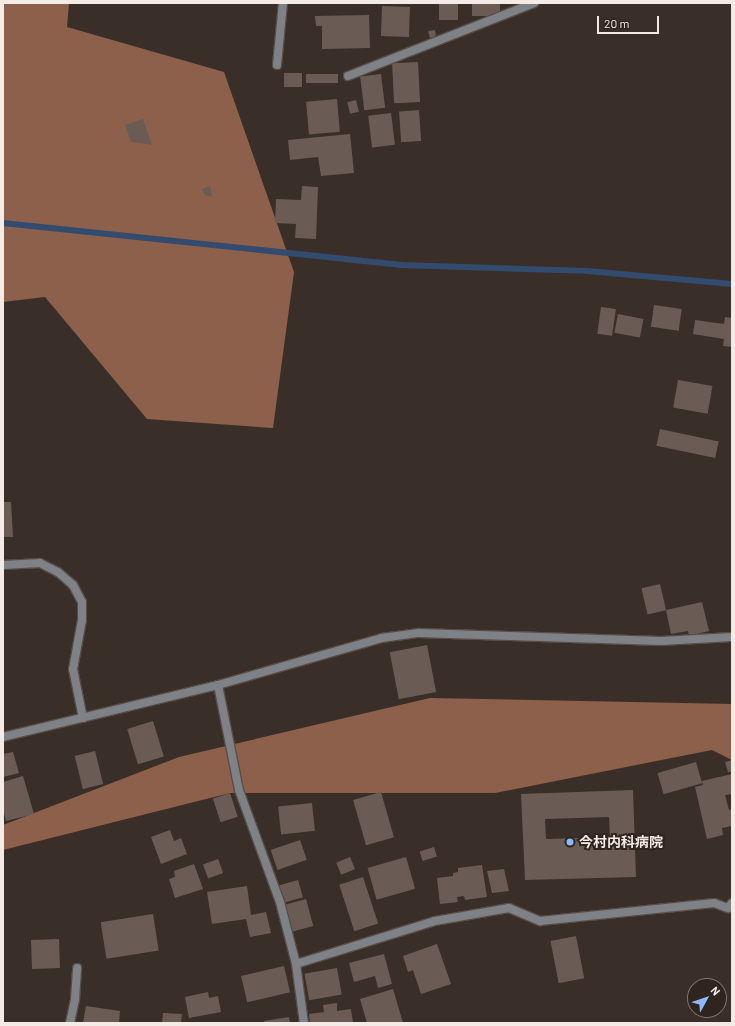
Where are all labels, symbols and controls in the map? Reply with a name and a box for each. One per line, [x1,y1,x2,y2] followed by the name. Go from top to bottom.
[599,8,661,34] scale bar
[604,16,630,30] text: 20 m
[579,834,663,850] place label: 今村内科病院
[564,836,576,848] marker: 今村内科病院
[687,978,727,1018] north arrow
[708,984,723,998] text: N

